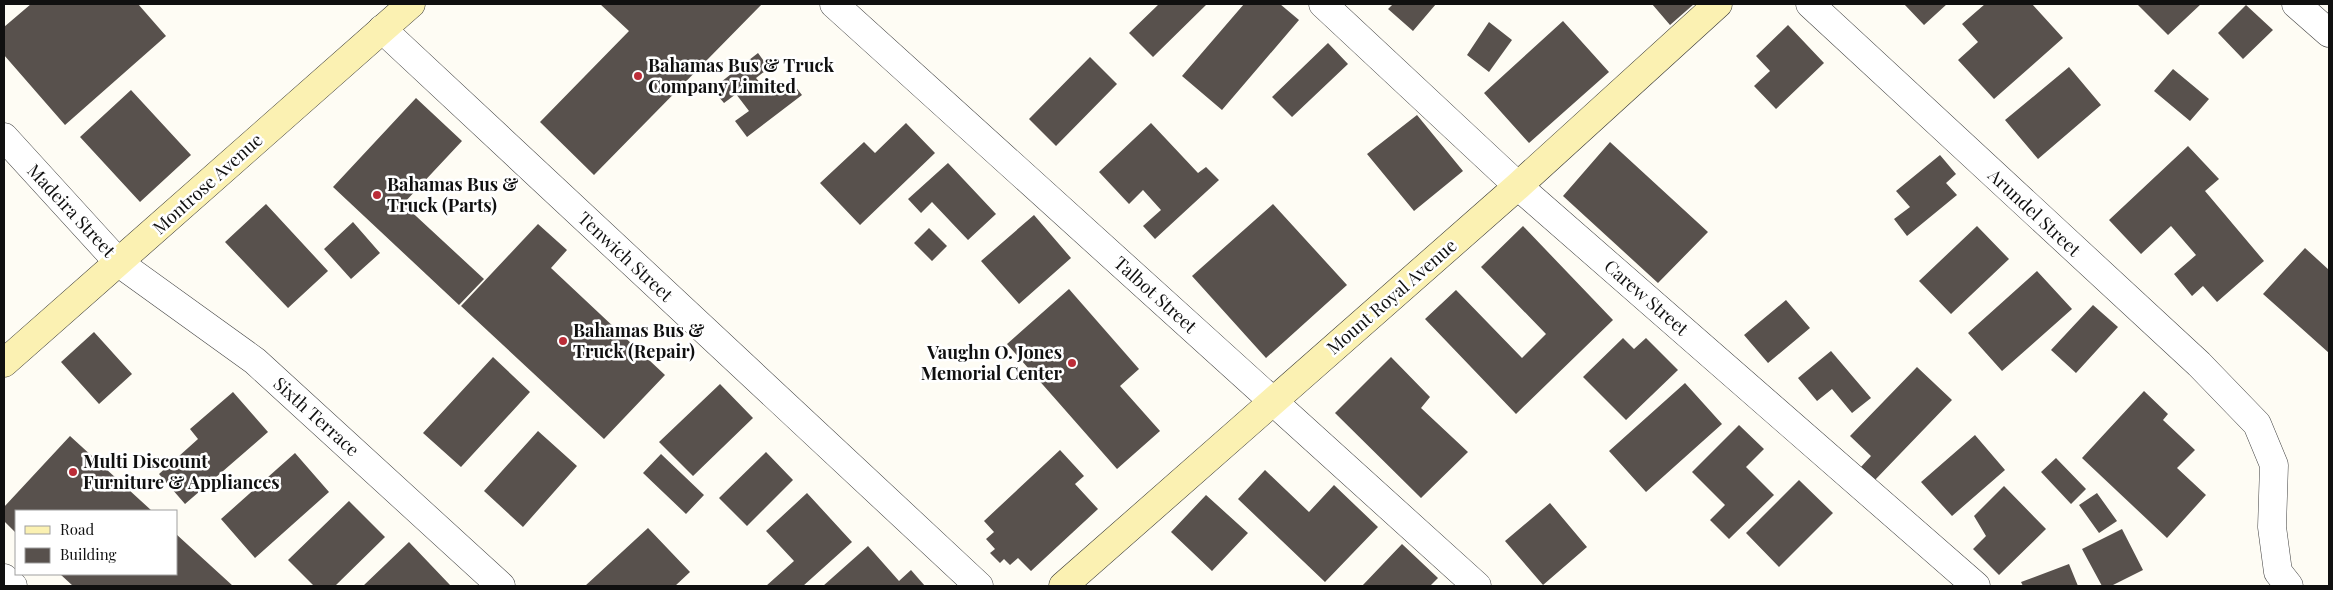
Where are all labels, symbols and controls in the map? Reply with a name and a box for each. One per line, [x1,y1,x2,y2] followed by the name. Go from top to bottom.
[648,53,835,98] place label: Bahamas Bus & Truck Company Limited
[632,70,644,82] marker: Bahamas Bus & Truck Company Limited
[147,127,267,239] street label: Montrose Avenue
[22,159,121,262] street label: Madeira Street
[1983,163,2086,262] street label: Arundel Street
[387,172,519,217] place label: Bahamas Bus & Truck (Parts)
[371,189,383,201] marker: Bahamas Bus & Truck (Parts)
[573,206,679,307] street label: Tenwich Street
[1321,233,1461,359] street label: Mount Royal Avenue
[1109,251,1203,338] street label: Talbot Street
[1599,254,1694,341] street label: Carew Street
[573,318,705,363] place label: Bahamas Bus & Truck (Repair)
[557,335,569,347] marker: Bahamas Bus & Truck (Repair)
[921,340,1063,385] place label: Vaughn O. Jones Memorial Center
[1066,357,1078,369] marker: Vaughn O. Jones Memorial Center
[269,371,365,461] street label: Sixth Terrace
[83,449,280,494] place label: Multi Discount Furniture & Appliances
[67,466,79,478] marker: Multi Discount Furniture & Appliances
[15,510,178,575] legend
[60,519,94,539] text: Road
[60,544,117,564] text: Building

